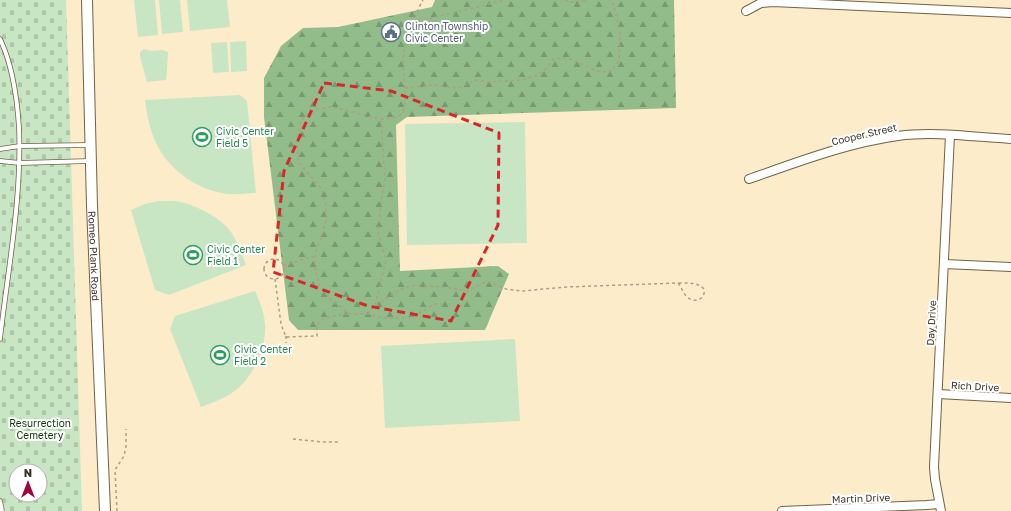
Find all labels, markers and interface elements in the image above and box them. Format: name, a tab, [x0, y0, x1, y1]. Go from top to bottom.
place label: Clinton Township Civic Center	[405, 20, 488, 44]
public building icon: Clinton Township Civic Center	[380, 21, 402, 43]
street label: Cooper Street	[830, 121, 898, 147]
place label: Civic Center Field 5	[216, 125, 274, 149]
sports icon: Civic Center Field 5	[191, 126, 213, 148]
street label: Romeo Plank Road	[86, 211, 102, 301]
place label: Civic Center Field 1	[207, 243, 265, 267]
sports icon: Civic Center Field 1	[182, 244, 204, 266]
street label: Day Drive	[924, 300, 938, 346]
place label: Civic Center Field 2	[234, 343, 292, 367]
sports icon: Civic Center Field 2	[209, 344, 231, 366]
street label: Rich Drive	[951, 379, 1000, 393]
park label: Resurrection Cemetery	[9, 417, 71, 441]
north arrow	[8, 463, 48, 503]
text: N	[24, 466, 32, 479]
street label: Martin Drive	[832, 491, 891, 505]

